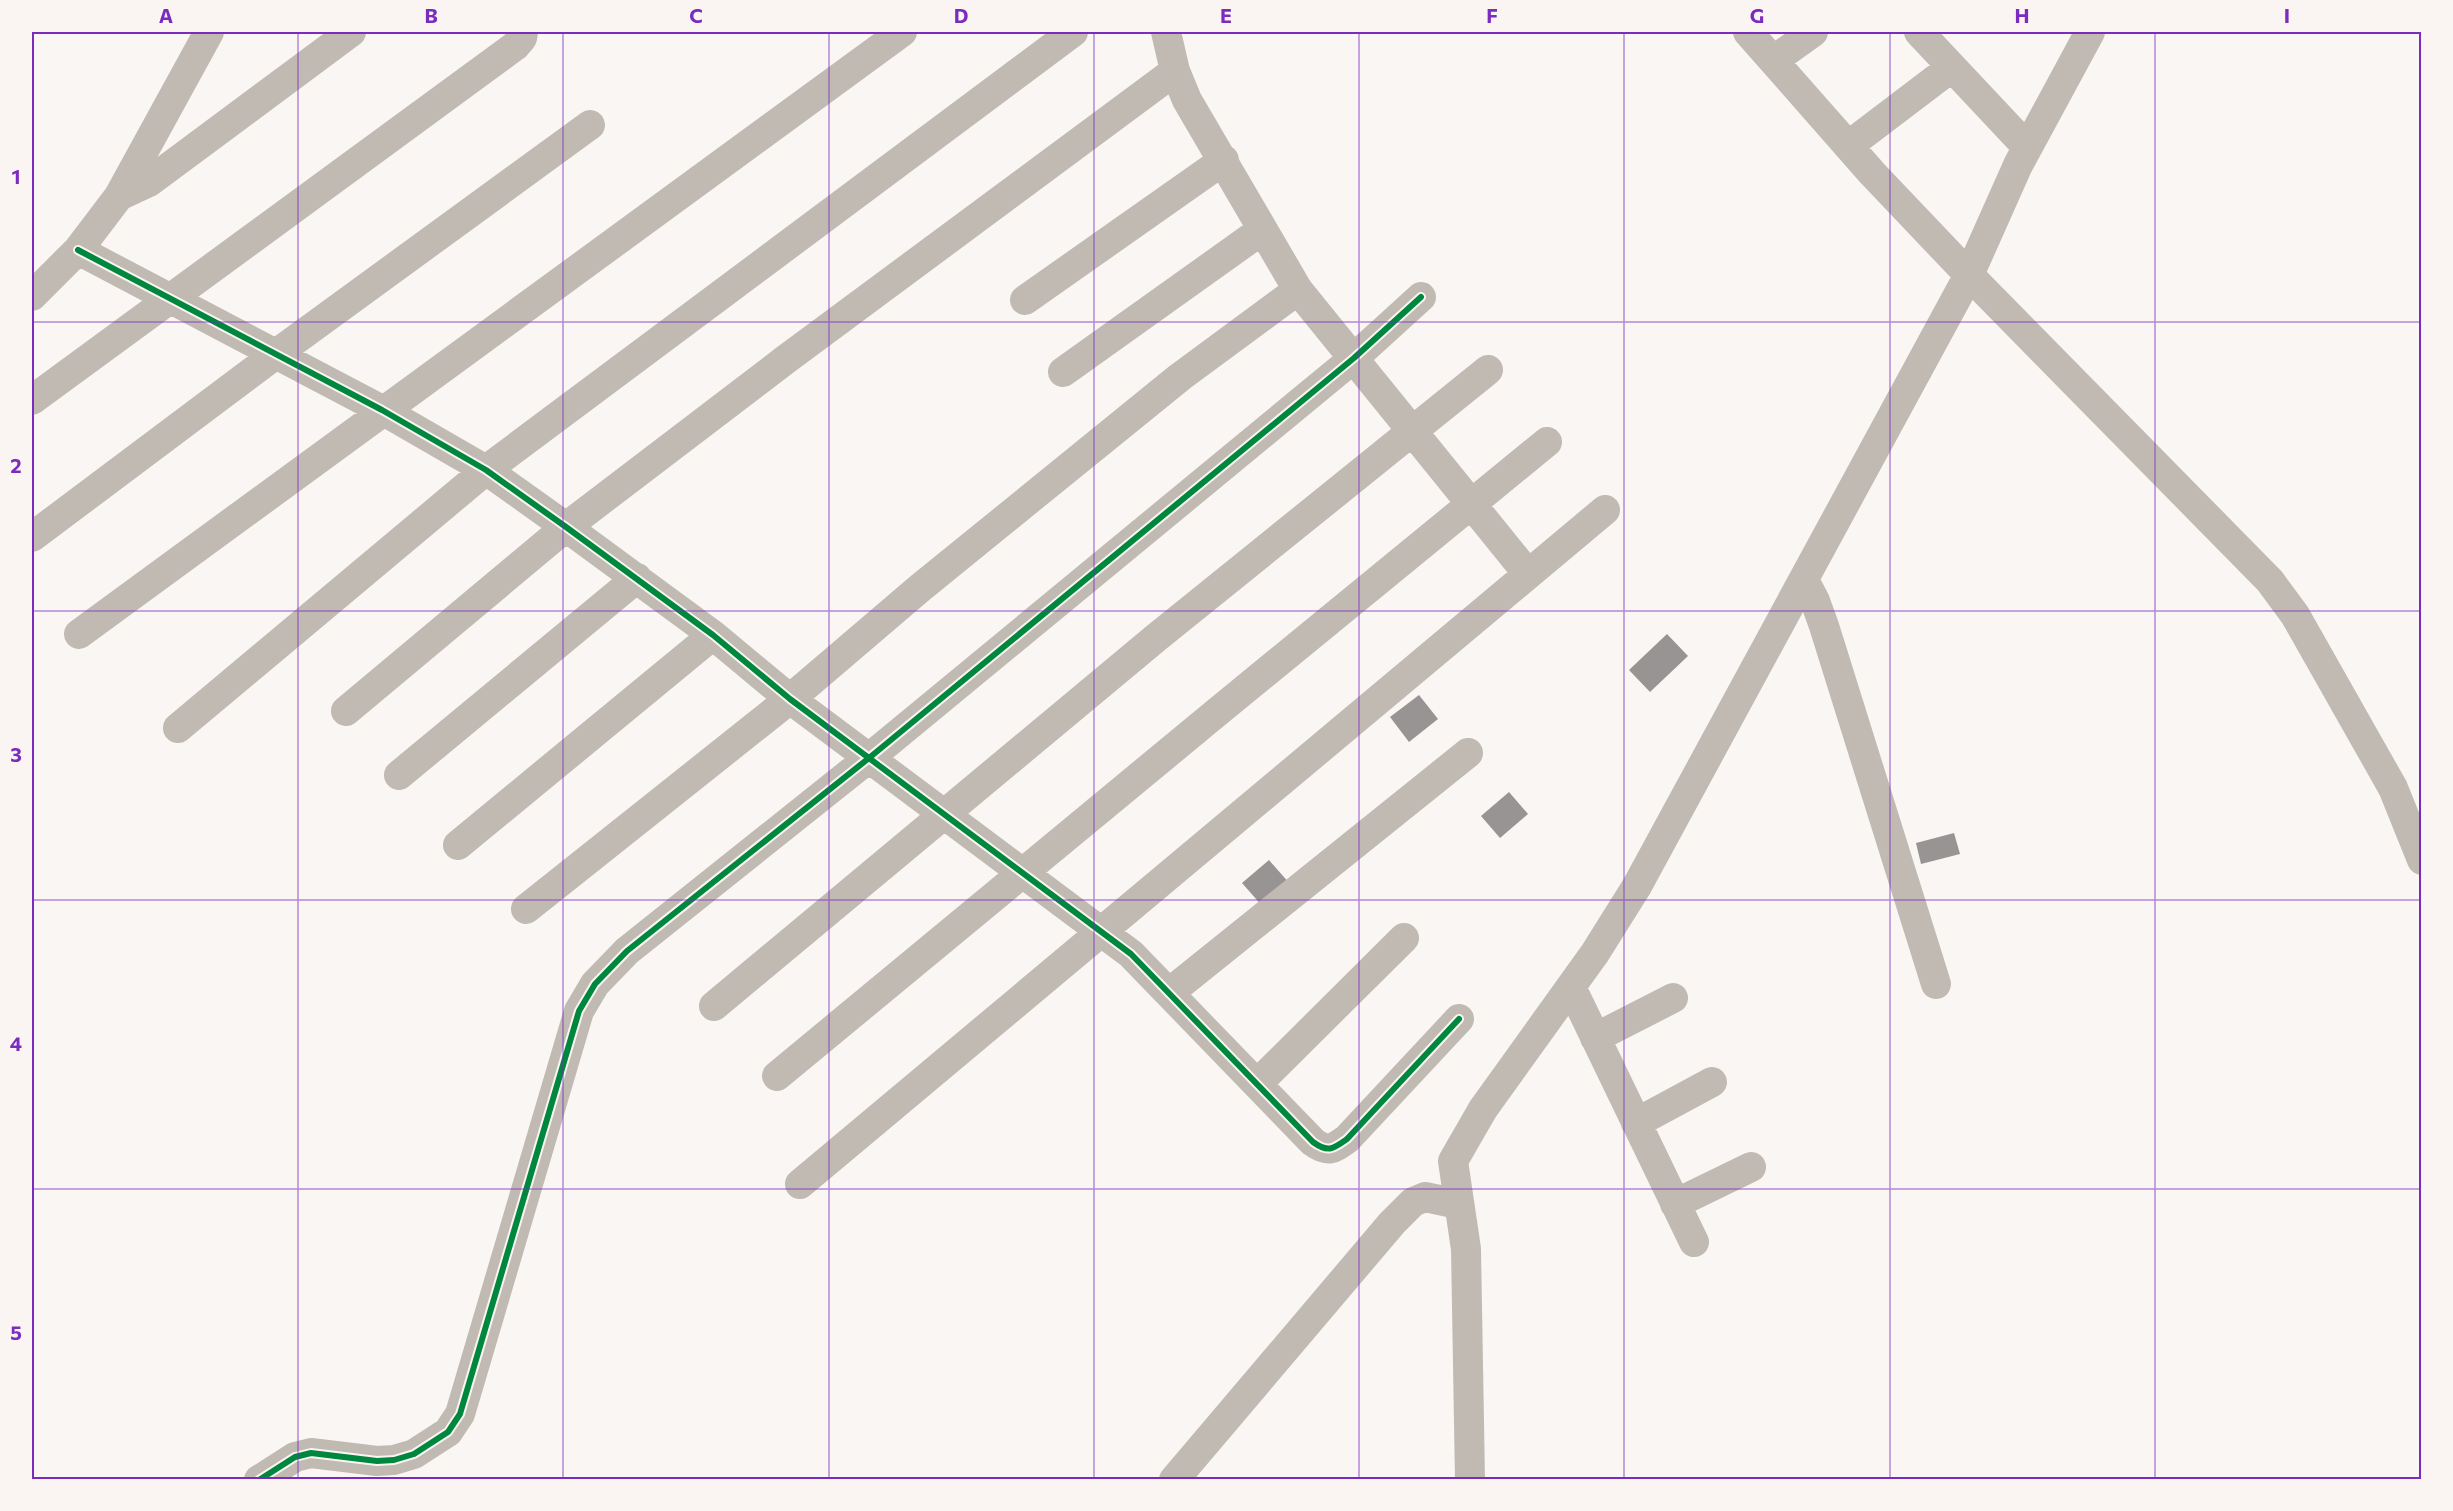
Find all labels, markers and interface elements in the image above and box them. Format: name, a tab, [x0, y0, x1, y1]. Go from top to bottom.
text: A	[159, 3, 173, 27]
text: B	[424, 3, 438, 27]
text: C	[689, 3, 703, 27]
text: D	[954, 3, 968, 27]
text: E	[1220, 3, 1232, 27]
text: F	[1486, 3, 1498, 27]
text: G	[1750, 3, 1764, 27]
text: H	[2015, 3, 2030, 27]
text: I	[2284, 3, 2290, 27]
text: 1	[11, 164, 21, 188]
text: 2	[10, 453, 22, 477]
text: 3	[10, 742, 22, 766]
text: 4	[10, 1031, 22, 1055]
text: 5	[10, 1320, 22, 1344]

